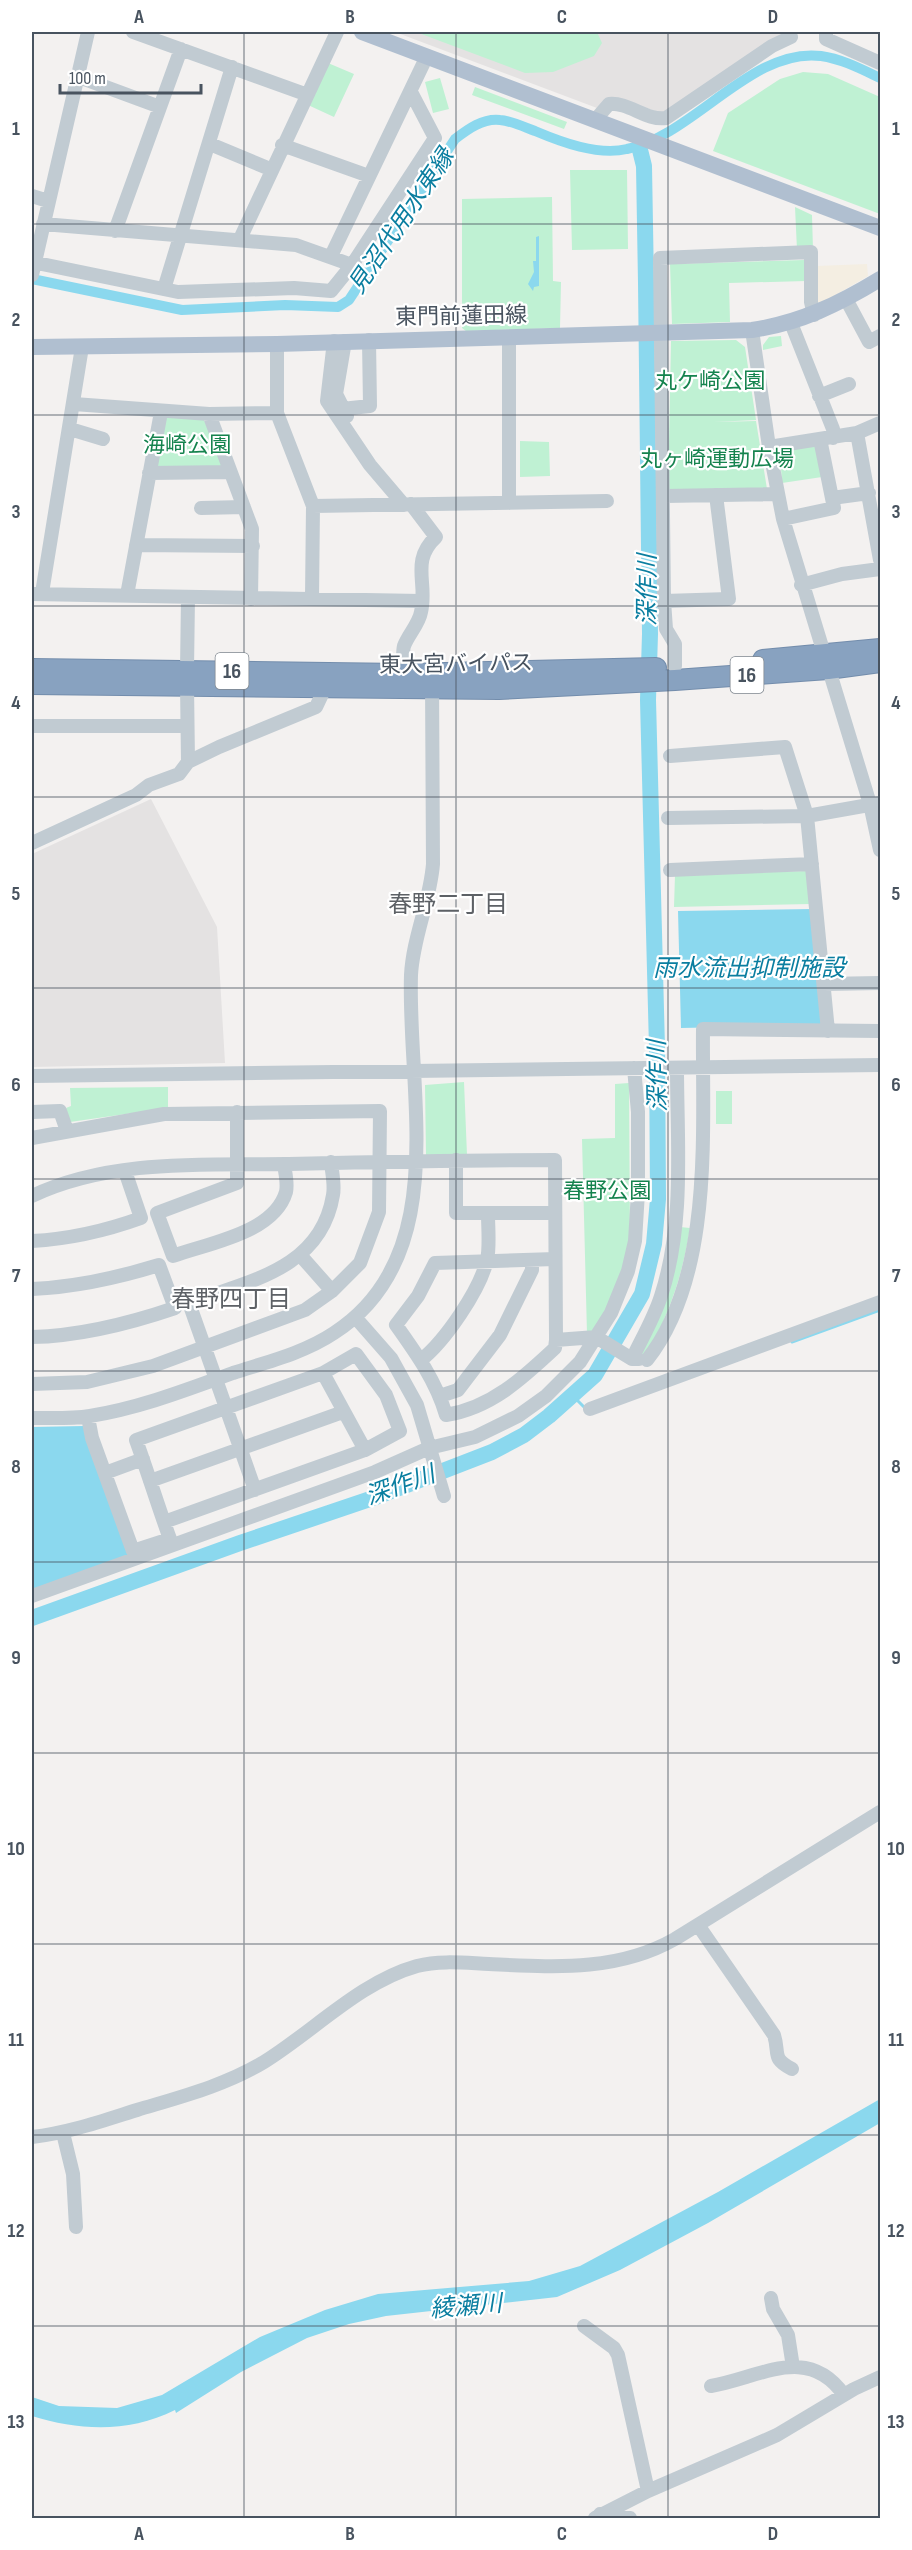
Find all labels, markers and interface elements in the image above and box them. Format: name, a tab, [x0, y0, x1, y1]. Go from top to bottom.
text: A	[133, 5, 144, 29]
text: B	[345, 5, 355, 29]
text: C	[557, 5, 567, 29]
text: D	[768, 5, 778, 29]
scale bar	[60, 57, 201, 95]
text: 100 m	[69, 68, 106, 89]
text: 1	[12, 117, 20, 141]
text: 1	[892, 117, 900, 141]
water label: 見沼代用水東縁	[342, 141, 462, 299]
street label: 東門前蓮田線	[395, 302, 527, 331]
text: 2	[12, 308, 20, 332]
text: 2	[892, 308, 900, 332]
park label: 丸ケ崎公園	[655, 368, 765, 395]
park label: 海崎公園	[143, 432, 231, 459]
park label: 丸ヶ崎運動広場	[640, 446, 794, 473]
text: 3	[12, 500, 21, 524]
text: 3	[892, 500, 901, 524]
water label: 深作川	[633, 551, 662, 626]
street label: 東大宮バイパス	[379, 650, 533, 679]
road number: 16	[216, 653, 248, 689]
road number: 16	[730, 657, 764, 693]
text: 4	[11, 691, 21, 715]
text: 4	[891, 691, 901, 715]
text: 5	[12, 882, 21, 906]
text: 5	[892, 882, 901, 906]
district label: 春野二丁目	[388, 890, 508, 919]
water label: 雨水流出抑制施設	[653, 954, 848, 983]
water label: 深作川	[642, 1037, 673, 1112]
text: 6	[11, 1073, 21, 1097]
text: 6	[891, 1073, 901, 1097]
park label: 春野公園	[563, 1178, 651, 1205]
text: 7	[12, 1264, 21, 1288]
text: 7	[892, 1264, 901, 1288]
district label: 春野四丁目	[171, 1285, 291, 1314]
text: 8	[11, 1455, 21, 1479]
text: 8	[891, 1455, 901, 1479]
water label: 深作川	[361, 1459, 442, 1511]
text: 9	[11, 1646, 21, 1670]
text: 9	[891, 1646, 901, 1670]
text: 10	[7, 1837, 25, 1861]
text: 10	[887, 1837, 905, 1861]
text: 11	[8, 2028, 24, 2052]
text: 11	[888, 2028, 904, 2052]
text: 12	[8, 2219, 24, 2243]
text: 12	[888, 2219, 904, 2243]
water label: 綾瀬川	[429, 2289, 506, 2324]
text: 13	[8, 2410, 24, 2434]
text: 13	[888, 2410, 904, 2434]
text: A	[133, 2522, 144, 2546]
text: B	[345, 2522, 355, 2546]
text: C	[557, 2522, 567, 2546]
text: D	[768, 2522, 778, 2546]

